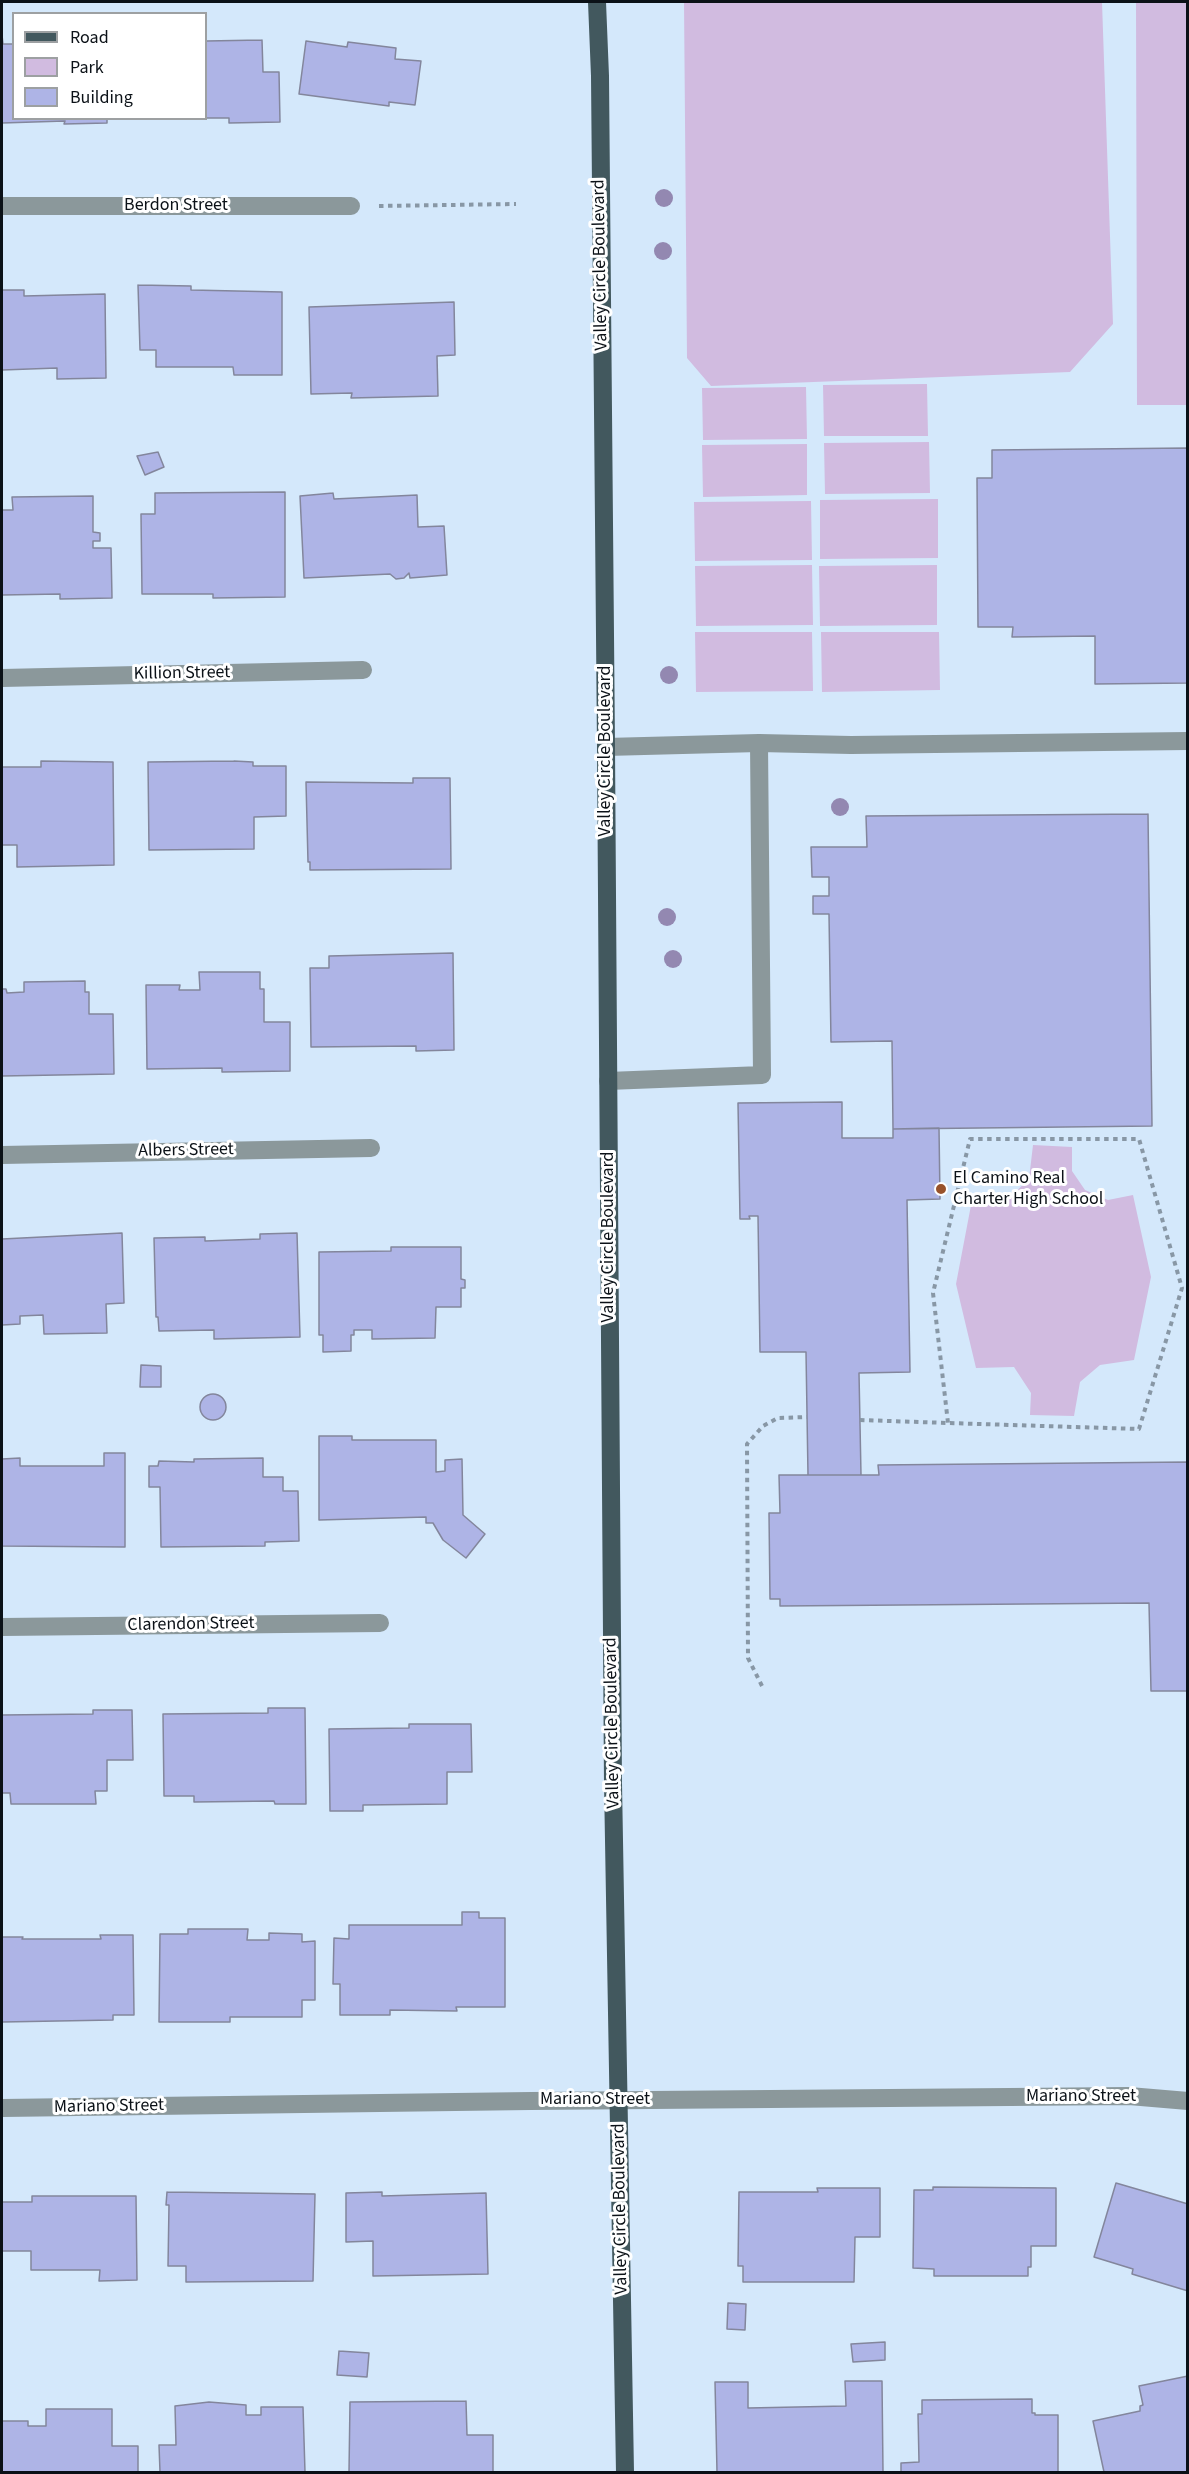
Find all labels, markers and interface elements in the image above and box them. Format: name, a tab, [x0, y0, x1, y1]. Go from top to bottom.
legend	[12, 12, 207, 120]
text: Road	[70, 25, 109, 50]
text: Park	[70, 55, 104, 80]
text: Building	[70, 85, 133, 110]
street label: Valley Circle Boulevard	[589, 179, 613, 351]
street label: Berdon Street	[124, 195, 228, 217]
street label: Killion Street	[133, 662, 231, 686]
street label: Valley Circle Boulevard	[595, 665, 617, 837]
street label: Albers Street	[138, 1139, 234, 1163]
street label: Valley Circle Boulevard	[598, 1151, 620, 1323]
place label: El Camino Real Charter High School	[953, 1168, 1103, 1210]
marker: El Camino Real Charter High School	[934, 1182, 948, 1196]
street label: Clarendon Street	[127, 1613, 255, 1637]
street label: Valley Circle Boulevard	[601, 1637, 625, 1809]
street label: Mariano Street	[1026, 2086, 1136, 2108]
street label: Mariano Street	[540, 2089, 650, 2111]
street label: Mariano Street	[54, 2095, 164, 2119]
street label: Valley Circle Boulevard	[609, 2123, 633, 2295]

